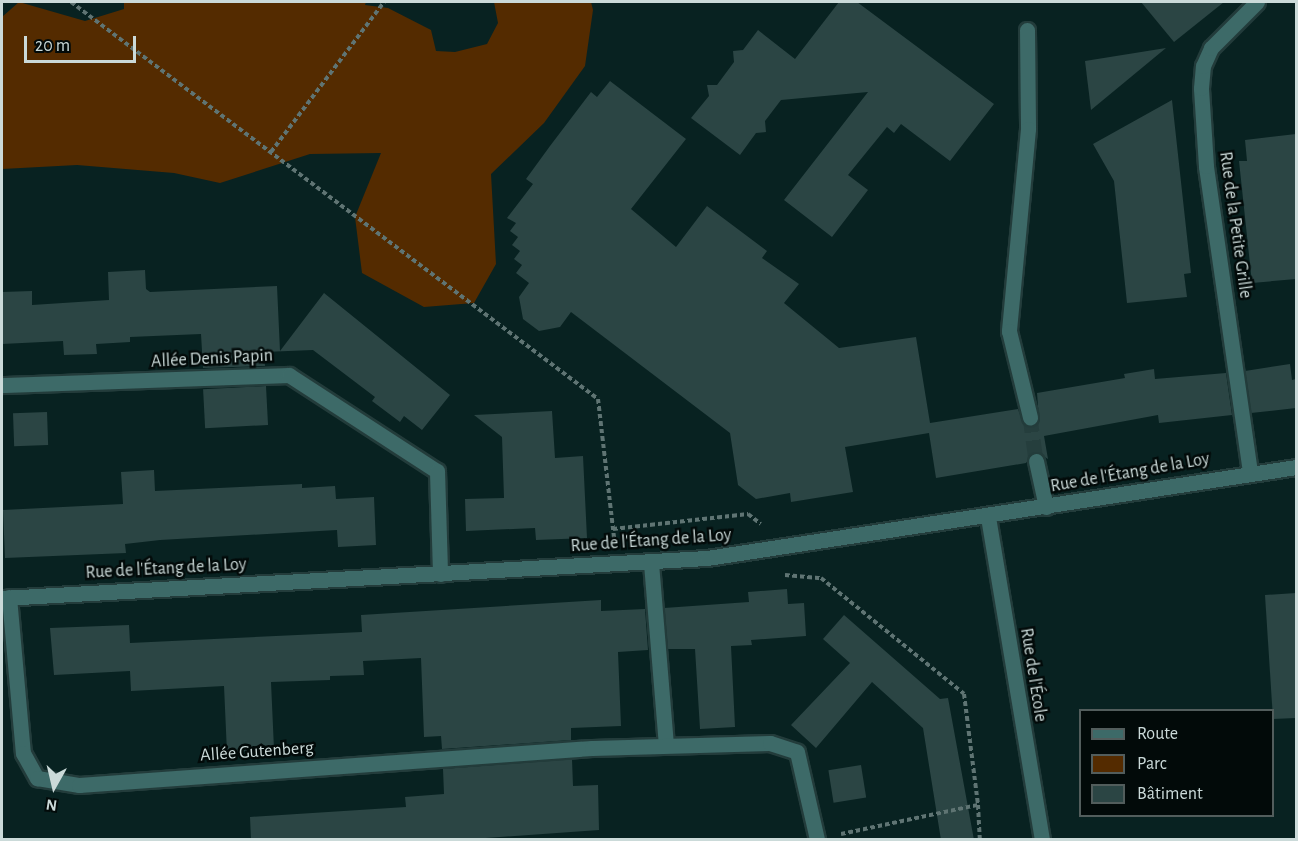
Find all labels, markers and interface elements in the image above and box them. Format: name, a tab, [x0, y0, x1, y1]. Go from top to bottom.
scale bar	[27, 24, 140, 62]
text: 20 m	[35, 37, 70, 55]
street label: Rue de la Petite Grille	[1214, 150, 1256, 300]
street label: Allée Denis Papin	[150, 345, 274, 373]
street label: Rue de l'Étang de la Loy	[1049, 448, 1211, 498]
street label: Rue de l'Étang de la Loy	[570, 525, 732, 557]
street label: Rue de l'Étang de la Loy	[85, 554, 247, 584]
street label: Rue de l'École	[1015, 626, 1051, 724]
legend	[1079, 709, 1274, 817]
text: Route	[1137, 725, 1178, 743]
street label: Allée Gutenberg	[200, 737, 314, 767]
text: Parc	[1137, 755, 1167, 773]
north arrow	[24, 757, 84, 817]
text: Bâtiment	[1137, 785, 1203, 803]
text: N	[45, 796, 58, 814]

